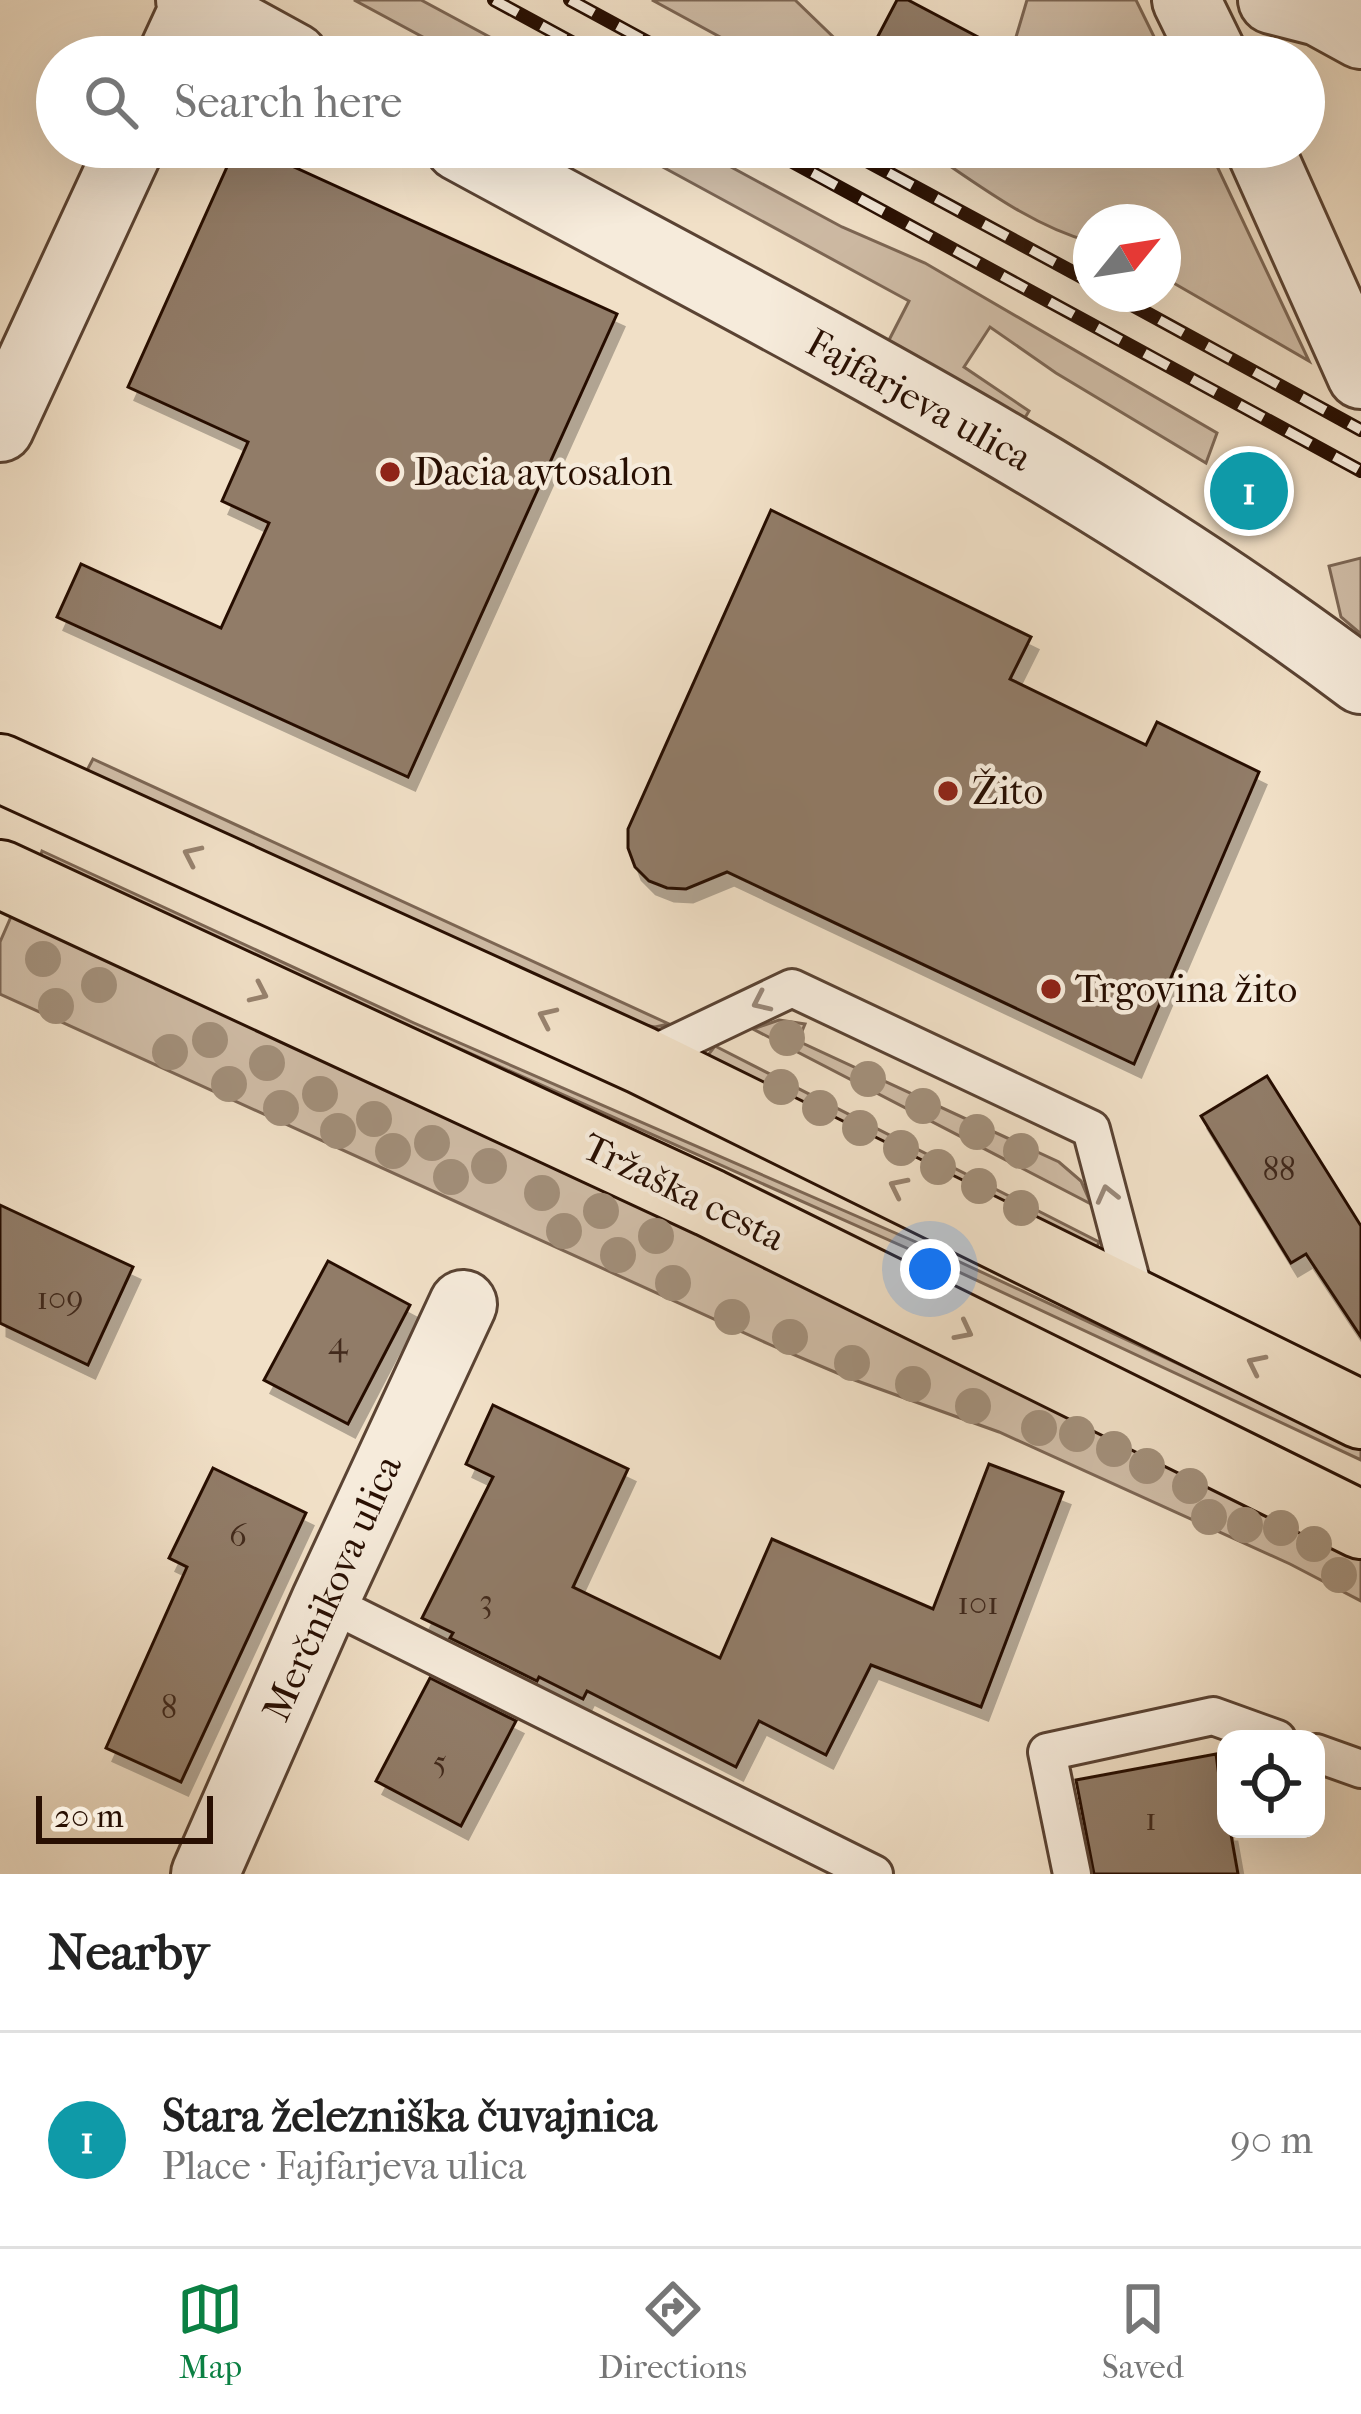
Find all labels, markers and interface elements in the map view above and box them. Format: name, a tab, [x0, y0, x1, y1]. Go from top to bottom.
search box	[36, 36, 1325, 168]
icon: search	[78, 69, 144, 135]
text: Search here	[174, 76, 402, 129]
north arrow	[1073, 204, 1181, 312]
street label: Fajfarjeva ulica	[798, 319, 1041, 481]
pin: 1	[1210, 446, 1288, 536]
place label: Dacia avtosalon	[414, 449, 673, 495]
marker: Dacia avtosalon	[377, 459, 403, 485]
place label: Žito	[972, 767, 1043, 814]
marker: Žito	[935, 778, 961, 804]
one-way arrow	[183, 846, 204, 870]
place label: Trgovina žito	[1075, 966, 1297, 1012]
marker: Trgovina žito	[1038, 976, 1064, 1002]
one-way arrow	[247, 979, 268, 1002]
one-way arrow	[752, 988, 773, 1011]
one-way arrow	[538, 1008, 559, 1032]
street label: Tržaška cesta	[575, 1123, 793, 1261]
house number: 88	[1262, 1150, 1296, 1189]
one-way arrow	[889, 1178, 910, 1202]
one-way arrow	[1096, 1185, 1121, 1205]
your location	[900, 1239, 960, 1299]
house number: 109	[36, 1279, 84, 1318]
one-way arrow	[952, 1316, 974, 1339]
house number: 4	[328, 1324, 349, 1363]
one-way arrow	[1247, 1355, 1268, 1379]
street label: Merčnikova ulica	[253, 1447, 412, 1728]
house number: 6	[229, 1516, 247, 1555]
house number: 3	[479, 1582, 493, 1621]
house number: 101	[957, 1584, 999, 1623]
house number: 8	[161, 1688, 177, 1727]
map controls	[1217, 1730, 1325, 1838]
button: locate	[1217, 1730, 1325, 1838]
house number: 5	[433, 1743, 447, 1782]
scale bar	[36, 1790, 213, 1843]
text: 20 m	[54, 1797, 124, 1836]
house number: 1	[1145, 1800, 1157, 1839]
text: Nearby	[48, 1922, 209, 1982]
text: Stara železniška čuvajnica	[162, 2090, 657, 2143]
text: 1	[80, 2117, 94, 2163]
text: 90 m	[1230, 2117, 1313, 2163]
text: Place · Fajfarjeva ulica	[162, 2143, 526, 2189]
tab: Map	[177, 2276, 243, 2387]
tab: Directions	[598, 2276, 747, 2387]
tab: Saved	[1102, 2276, 1184, 2387]

